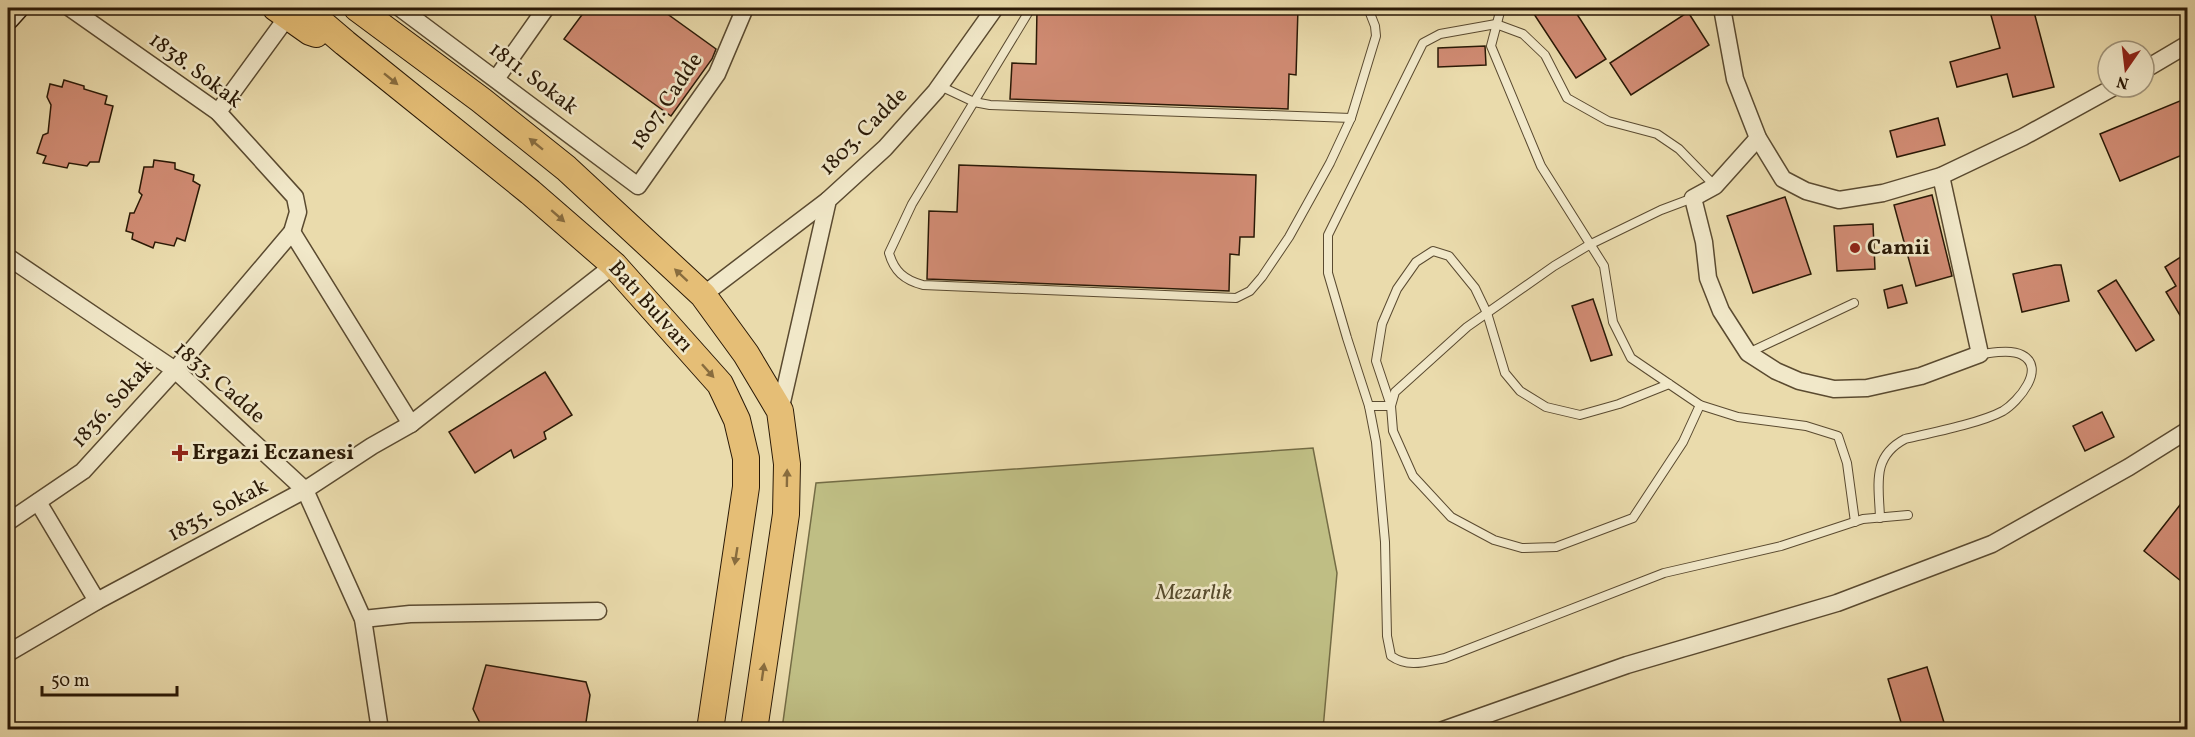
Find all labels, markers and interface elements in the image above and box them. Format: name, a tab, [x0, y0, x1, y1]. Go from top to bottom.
street label: 1838. Sokak	[142, 25, 248, 117]
street label: 1811. Sokak	[482, 35, 584, 123]
north arrow	[2096, 39, 2156, 99]
street label: 1807. Cadde	[623, 47, 711, 157]
text: N	[2114, 69, 2131, 94]
one-way arrow	[383, 73, 398, 85]
street label: 1803. Cadde	[813, 81, 915, 183]
one-way arrow	[528, 138, 544, 151]
one-way arrow	[550, 209, 565, 222]
place label: Camii	[1867, 233, 1930, 264]
marker: Camii	[1848, 241, 1862, 255]
street label: Batı Bulvarı	[600, 254, 700, 360]
one-way arrow	[673, 268, 688, 282]
street label: 1833. Cadde	[166, 334, 272, 432]
street label: 1836. Sokak	[65, 353, 161, 455]
one-way arrow	[701, 363, 714, 378]
place label: Ergazi Eczanesi	[192, 438, 354, 469]
marker: Ergazi Eczanesi	[173, 446, 187, 460]
one-way arrow	[782, 469, 792, 488]
street label: 1835. Sokak	[162, 472, 274, 550]
one-way arrow	[732, 546, 741, 565]
park label: Mezarlık	[1155, 578, 1232, 609]
scale bar	[42, 659, 177, 697]
one-way arrow	[758, 662, 767, 681]
text: 50 m	[51, 669, 90, 694]

